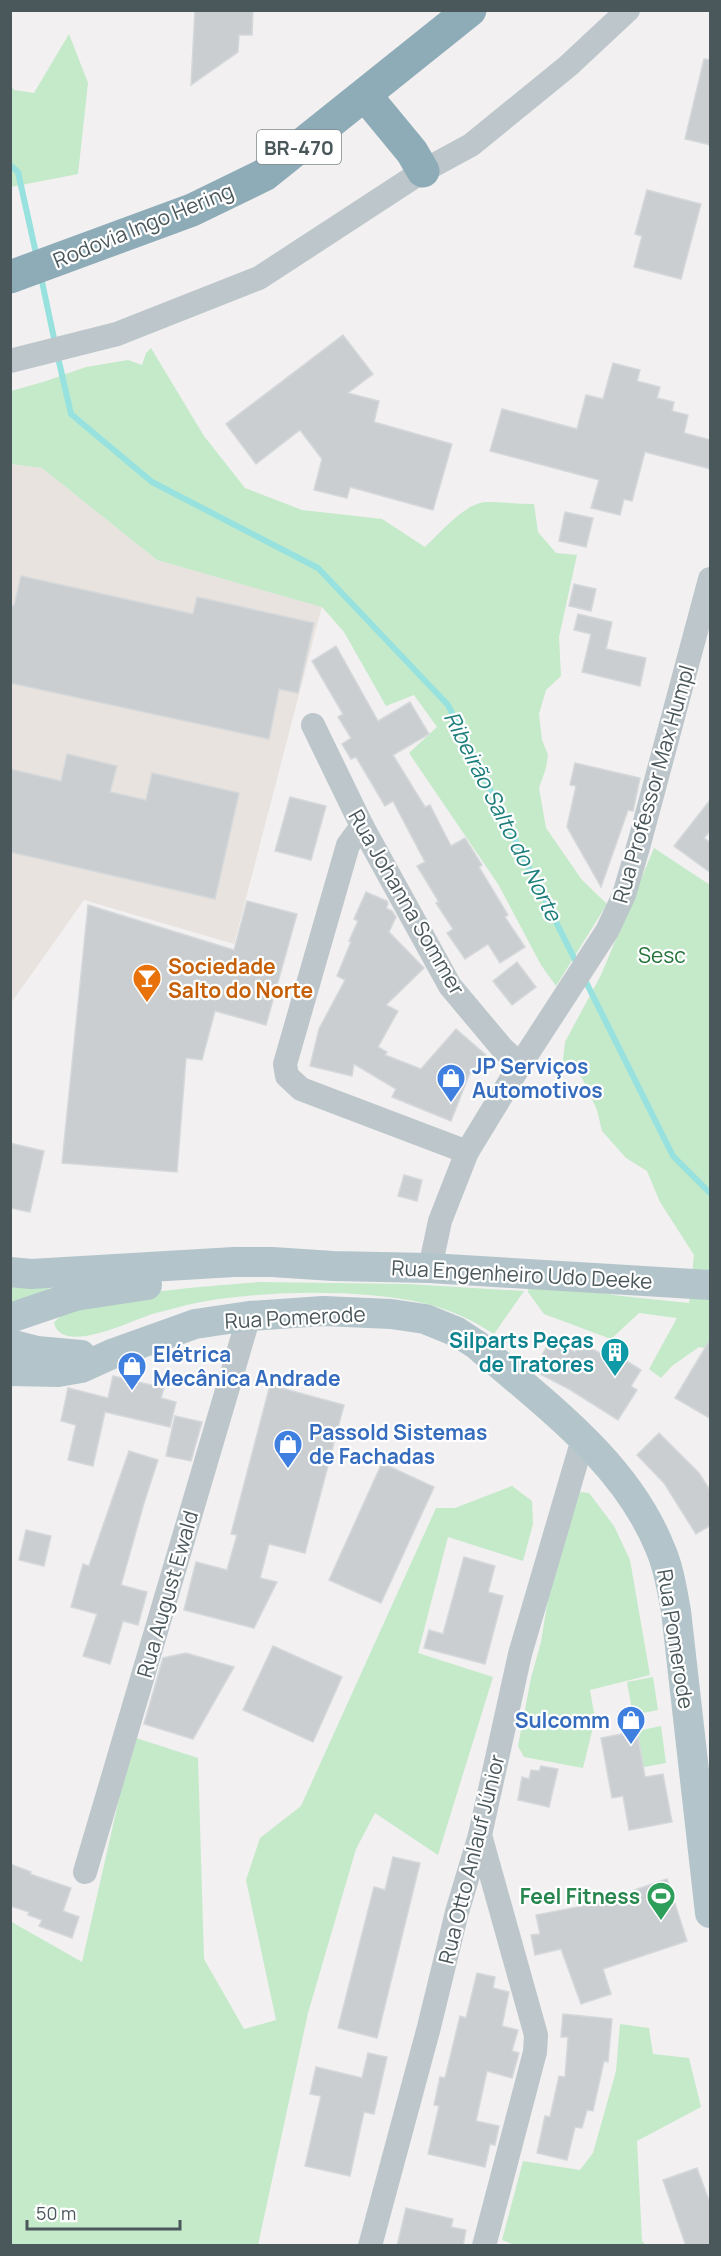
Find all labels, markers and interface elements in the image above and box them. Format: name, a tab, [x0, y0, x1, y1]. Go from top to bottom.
road number: BR-470	[257, 130, 341, 164]
street label: Rodovia Ingo Hering	[49, 176, 237, 274]
street label: Rua Professor Max Humpl	[606, 662, 700, 906]
water label: Ribeirão Salto do Norte	[437, 706, 569, 927]
street label: Rua Johanna Sommer	[343, 804, 472, 1000]
park label: Sesc	[638, 941, 686, 969]
place label: Sociedade Salto do Norte	[168, 952, 313, 1004]
bar icon: Sociedade Salto do Norte	[131, 962, 163, 1004]
place label: JP Serviços Automotivos	[472, 1052, 603, 1104]
shop icon: JP Serviços Automotivos	[435, 1062, 467, 1104]
street label: Rua Engenheiro Udo Deeke	[391, 1253, 653, 1295]
street label: Rua Pomerode	[224, 1299, 366, 1335]
place label: Silparts Peças de Tratores	[449, 1326, 594, 1378]
building icon: Silparts Peças de Tratores	[599, 1336, 631, 1378]
place label: Elétrica Mecânica Andrade	[153, 1340, 341, 1392]
shop icon: Elétrica Mecânica Andrade	[116, 1350, 148, 1392]
place label: Passold Sistemas de Fachadas	[309, 1418, 487, 1470]
shop icon: Passold Sistemas de Fachadas	[272, 1428, 304, 1470]
street label: Rua August Ewald	[130, 1507, 204, 1681]
street label: Rua Pomerode	[651, 1567, 701, 1711]
shop icon: Sulcomm	[615, 1704, 647, 1746]
place label: Sulcomm	[515, 1706, 610, 1734]
street label: Rua Otto Anlauf Júnior	[431, 1751, 511, 1967]
sports icon: Feel Fitness	[645, 1880, 677, 1922]
place label: Feel Fitness	[520, 1882, 640, 1910]
scale bar	[27, 2193, 180, 2231]
text: 50 m	[36, 2201, 76, 2225]

